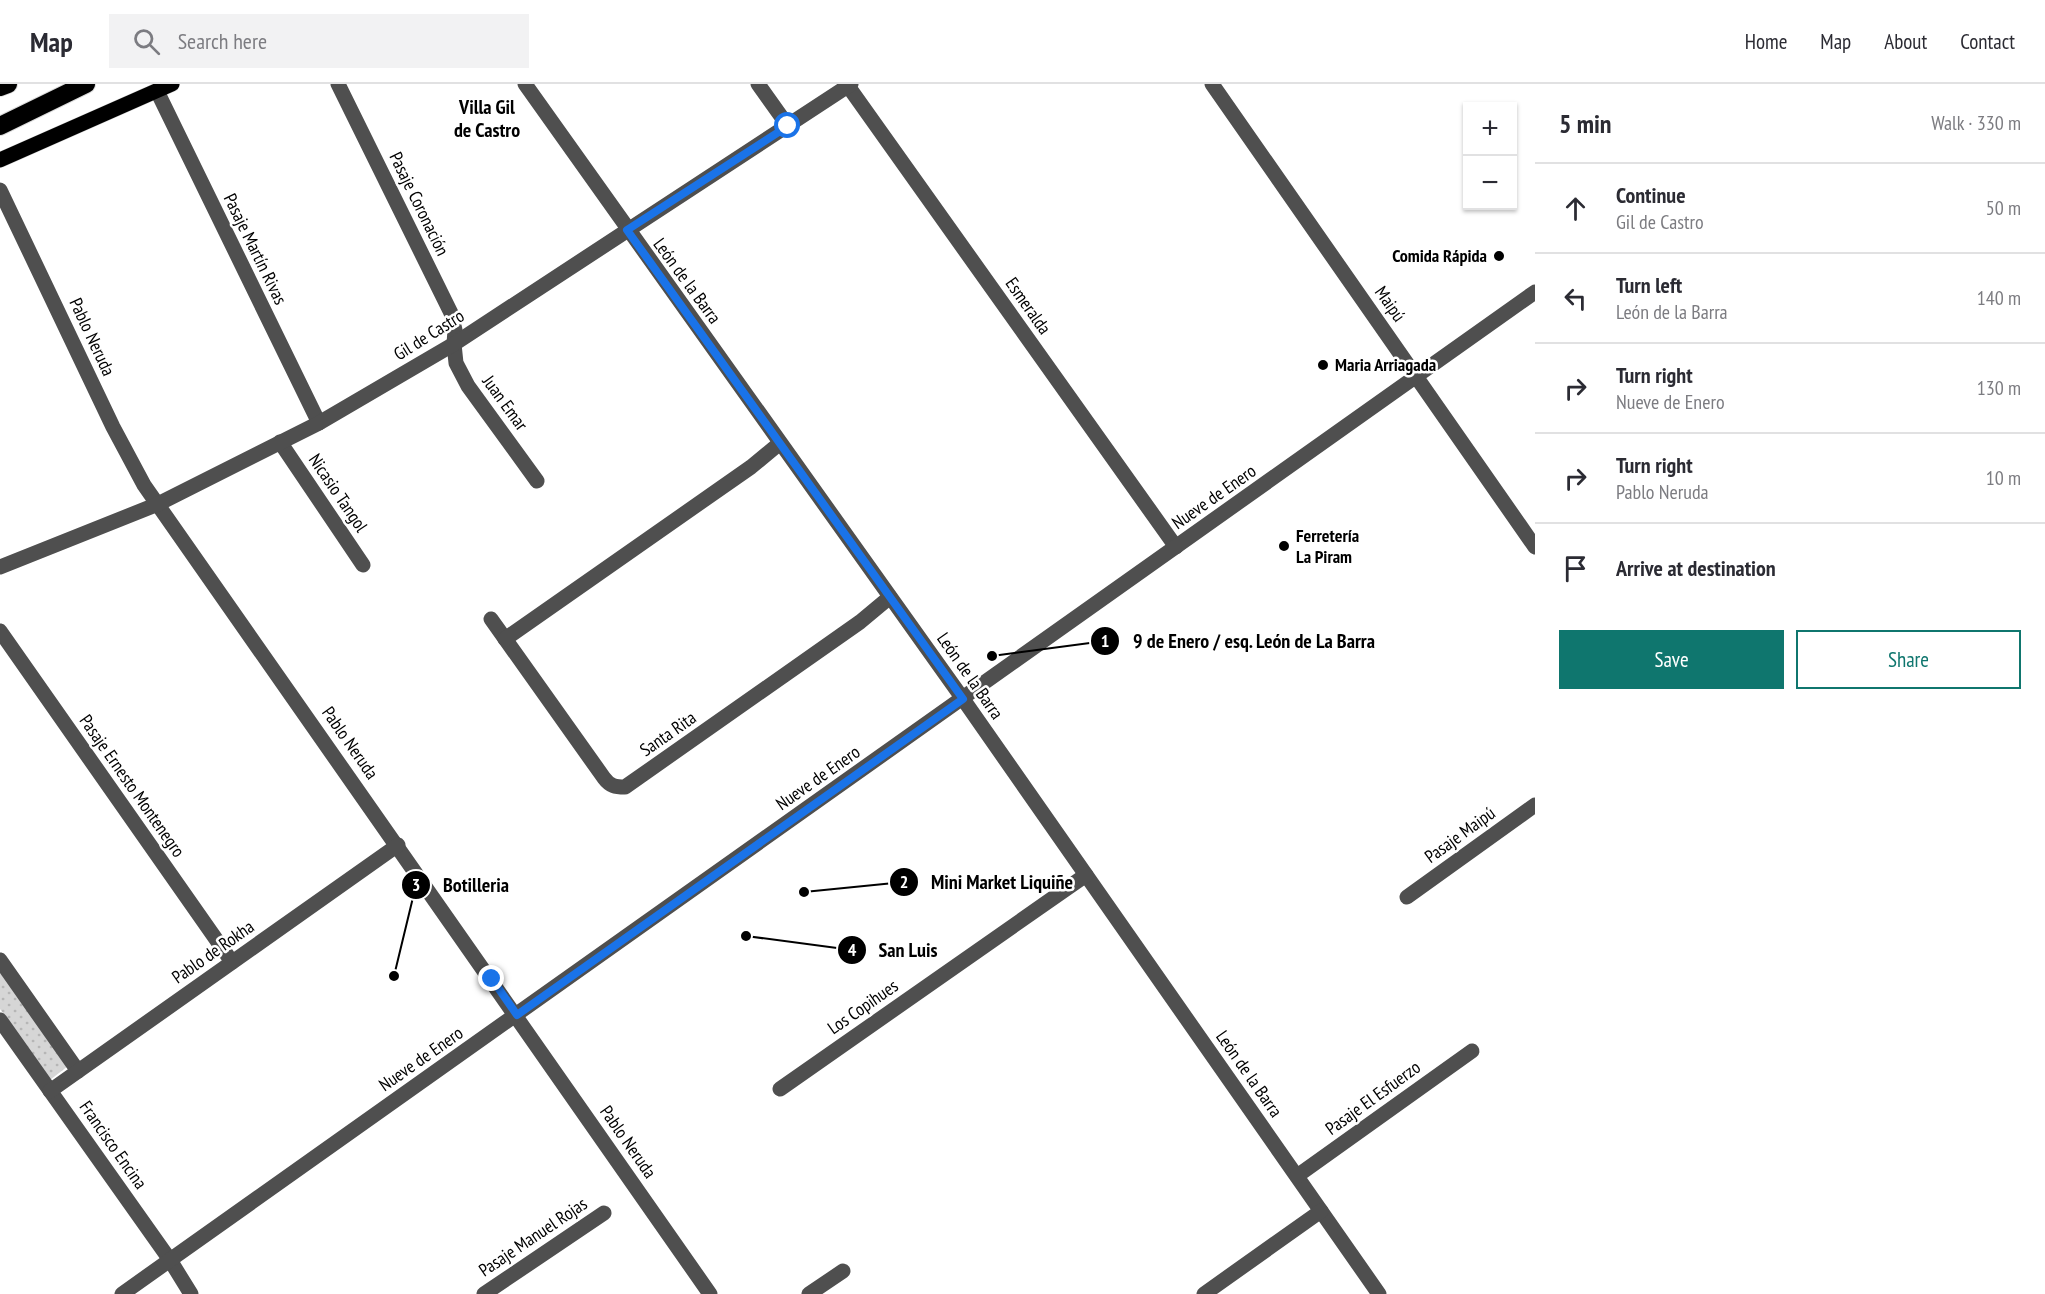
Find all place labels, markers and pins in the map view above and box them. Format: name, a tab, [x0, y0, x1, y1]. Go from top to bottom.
place label: Comida Rápida	[1392, 244, 1487, 267]
marker: Comida Rápida	[1492, 249, 1506, 263]
place label: Maria Arriagada	[1335, 353, 1436, 376]
marker: Maria Arriagada	[1316, 358, 1330, 372]
place label: Ferretería La Piram	[1296, 524, 1359, 568]
marker: Ferretería La Piram	[1277, 539, 1291, 553]
callout: 9 de Enero / esq. León de La Barra	[1090, 622, 1387, 660]
callout: Mini Market Liquiñe	[889, 863, 1085, 901]
callout: Botilleria	[401, 866, 521, 904]
callout: San Luis	[837, 931, 950, 969]

